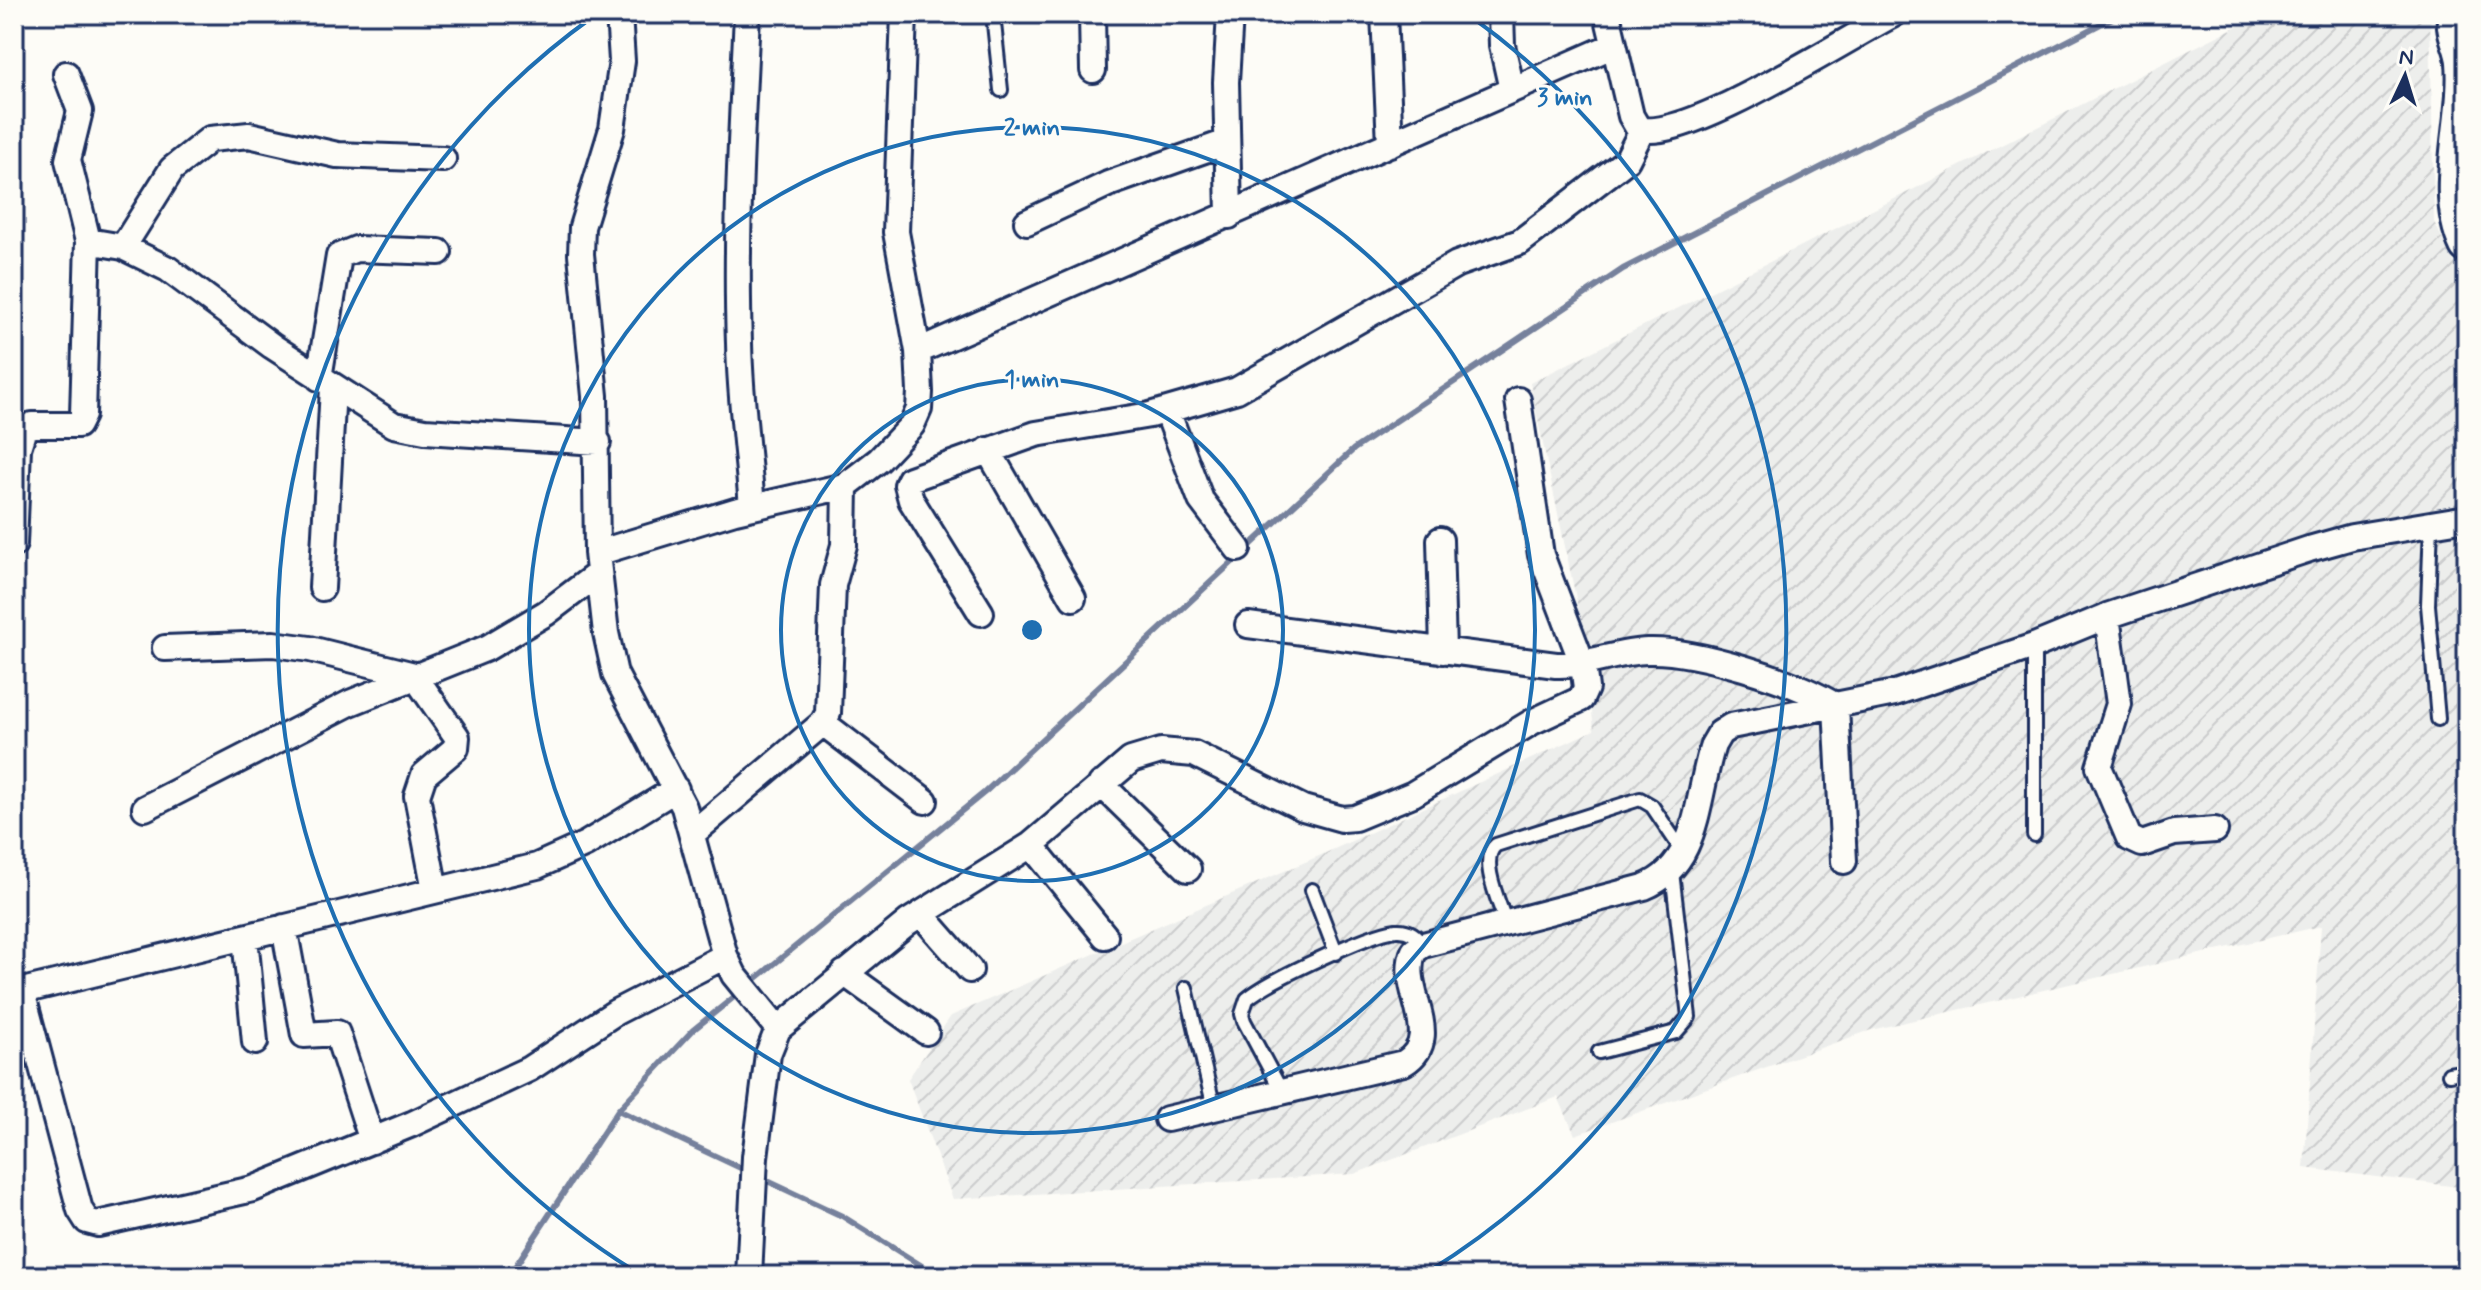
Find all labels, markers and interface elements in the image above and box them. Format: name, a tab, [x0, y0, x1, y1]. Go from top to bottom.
north arrow	[2365, 36, 2445, 116]
text: N	[2398, 44, 2415, 73]
text: 3 min	[1537, 83, 1593, 114]
text: 2 min	[1004, 113, 1060, 144]
text: 1 min	[1004, 365, 1060, 396]
centre of rings	[1018, 616, 1046, 644]

